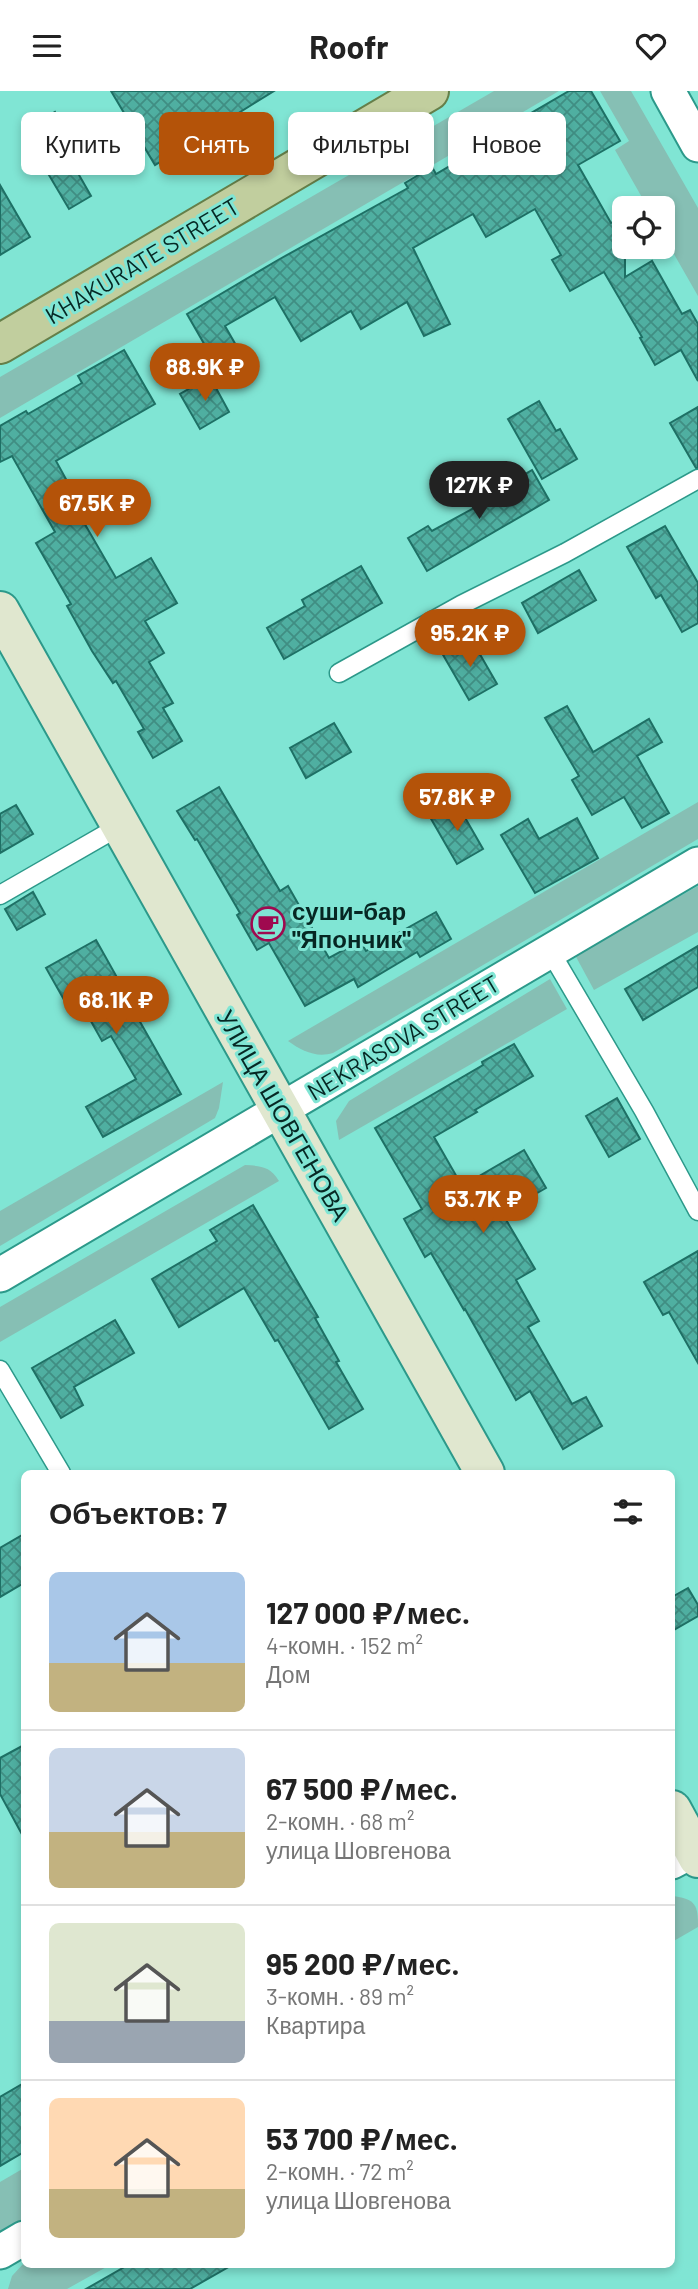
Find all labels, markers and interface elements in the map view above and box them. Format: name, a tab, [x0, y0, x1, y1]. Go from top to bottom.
icon: menu	[28, 27, 66, 65]
text: Roofr	[309, 27, 389, 65]
icon: heart	[632, 27, 670, 65]
chip: Купить	[21, 112, 145, 175]
chip: Снять	[159, 112, 274, 175]
chip: Фильтры	[288, 112, 434, 175]
chip: Новое	[448, 112, 566, 175]
street label: KHAKURATE STREET	[40, 191, 244, 329]
map controls	[612, 196, 675, 259]
button: locate	[612, 196, 675, 259]
pin: 88.9K ₽	[140, 343, 270, 403]
text: 88.9K ₽	[166, 352, 244, 380]
pin: 127K ₽	[422, 461, 536, 521]
text: 127K ₽	[445, 470, 513, 498]
pin: 67.5K ₽	[32, 479, 162, 539]
text: 67.5K ₽	[59, 488, 135, 516]
pin: 95.2K ₽	[405, 609, 535, 669]
text: 95.2K ₽	[431, 618, 509, 646]
pin: 57.8K ₽	[392, 773, 522, 833]
text: 57.8K ₽	[419, 782, 495, 810]
place label: суши-бар "Япончик"	[292, 896, 411, 953]
cafe icon: суши-бар "Япончик"	[249, 905, 287, 943]
street label: NEKRASOVA STREET	[302, 968, 504, 1106]
pin: 68.1K ₽	[51, 977, 181, 1036]
text: 68.1K ₽	[79, 985, 153, 1013]
street label: УЛИЦА ШОВГЕНОВА	[212, 1004, 356, 1226]
pin: 53.7K ₽	[418, 1175, 548, 1235]
text: 53.7K ₽	[444, 1184, 522, 1212]
icon: filters	[609, 1493, 647, 1531]
text: Объектов: 7	[49, 1494, 227, 1530]
text: 127 000 ₽/мес.	[266, 1594, 470, 1630]
icon: home	[105, 1600, 189, 1684]
text: 4-комн. · 152 m²	[266, 1631, 423, 1659]
text: Дом	[266, 1660, 310, 1688]
text: 67 500 ₽/мес.	[266, 1770, 458, 1806]
icon: home	[105, 1776, 189, 1860]
text: 2-комн. · 68 m²	[266, 1807, 414, 1835]
text: улица Шовгенова	[266, 1836, 451, 1864]
text: 95 200 ₽/мес.	[266, 1945, 460, 1981]
icon: home	[105, 1951, 189, 2035]
text: 3-комн. · 89 m²	[266, 1982, 414, 2010]
text: Квартира	[266, 2011, 365, 2039]
text: 53 700 ₽/мес.	[266, 2120, 458, 2156]
icon: home	[105, 2126, 189, 2210]
text: 2-комн. · 72 m²	[266, 2157, 414, 2185]
text: улица Шовгенова	[266, 2186, 451, 2214]

